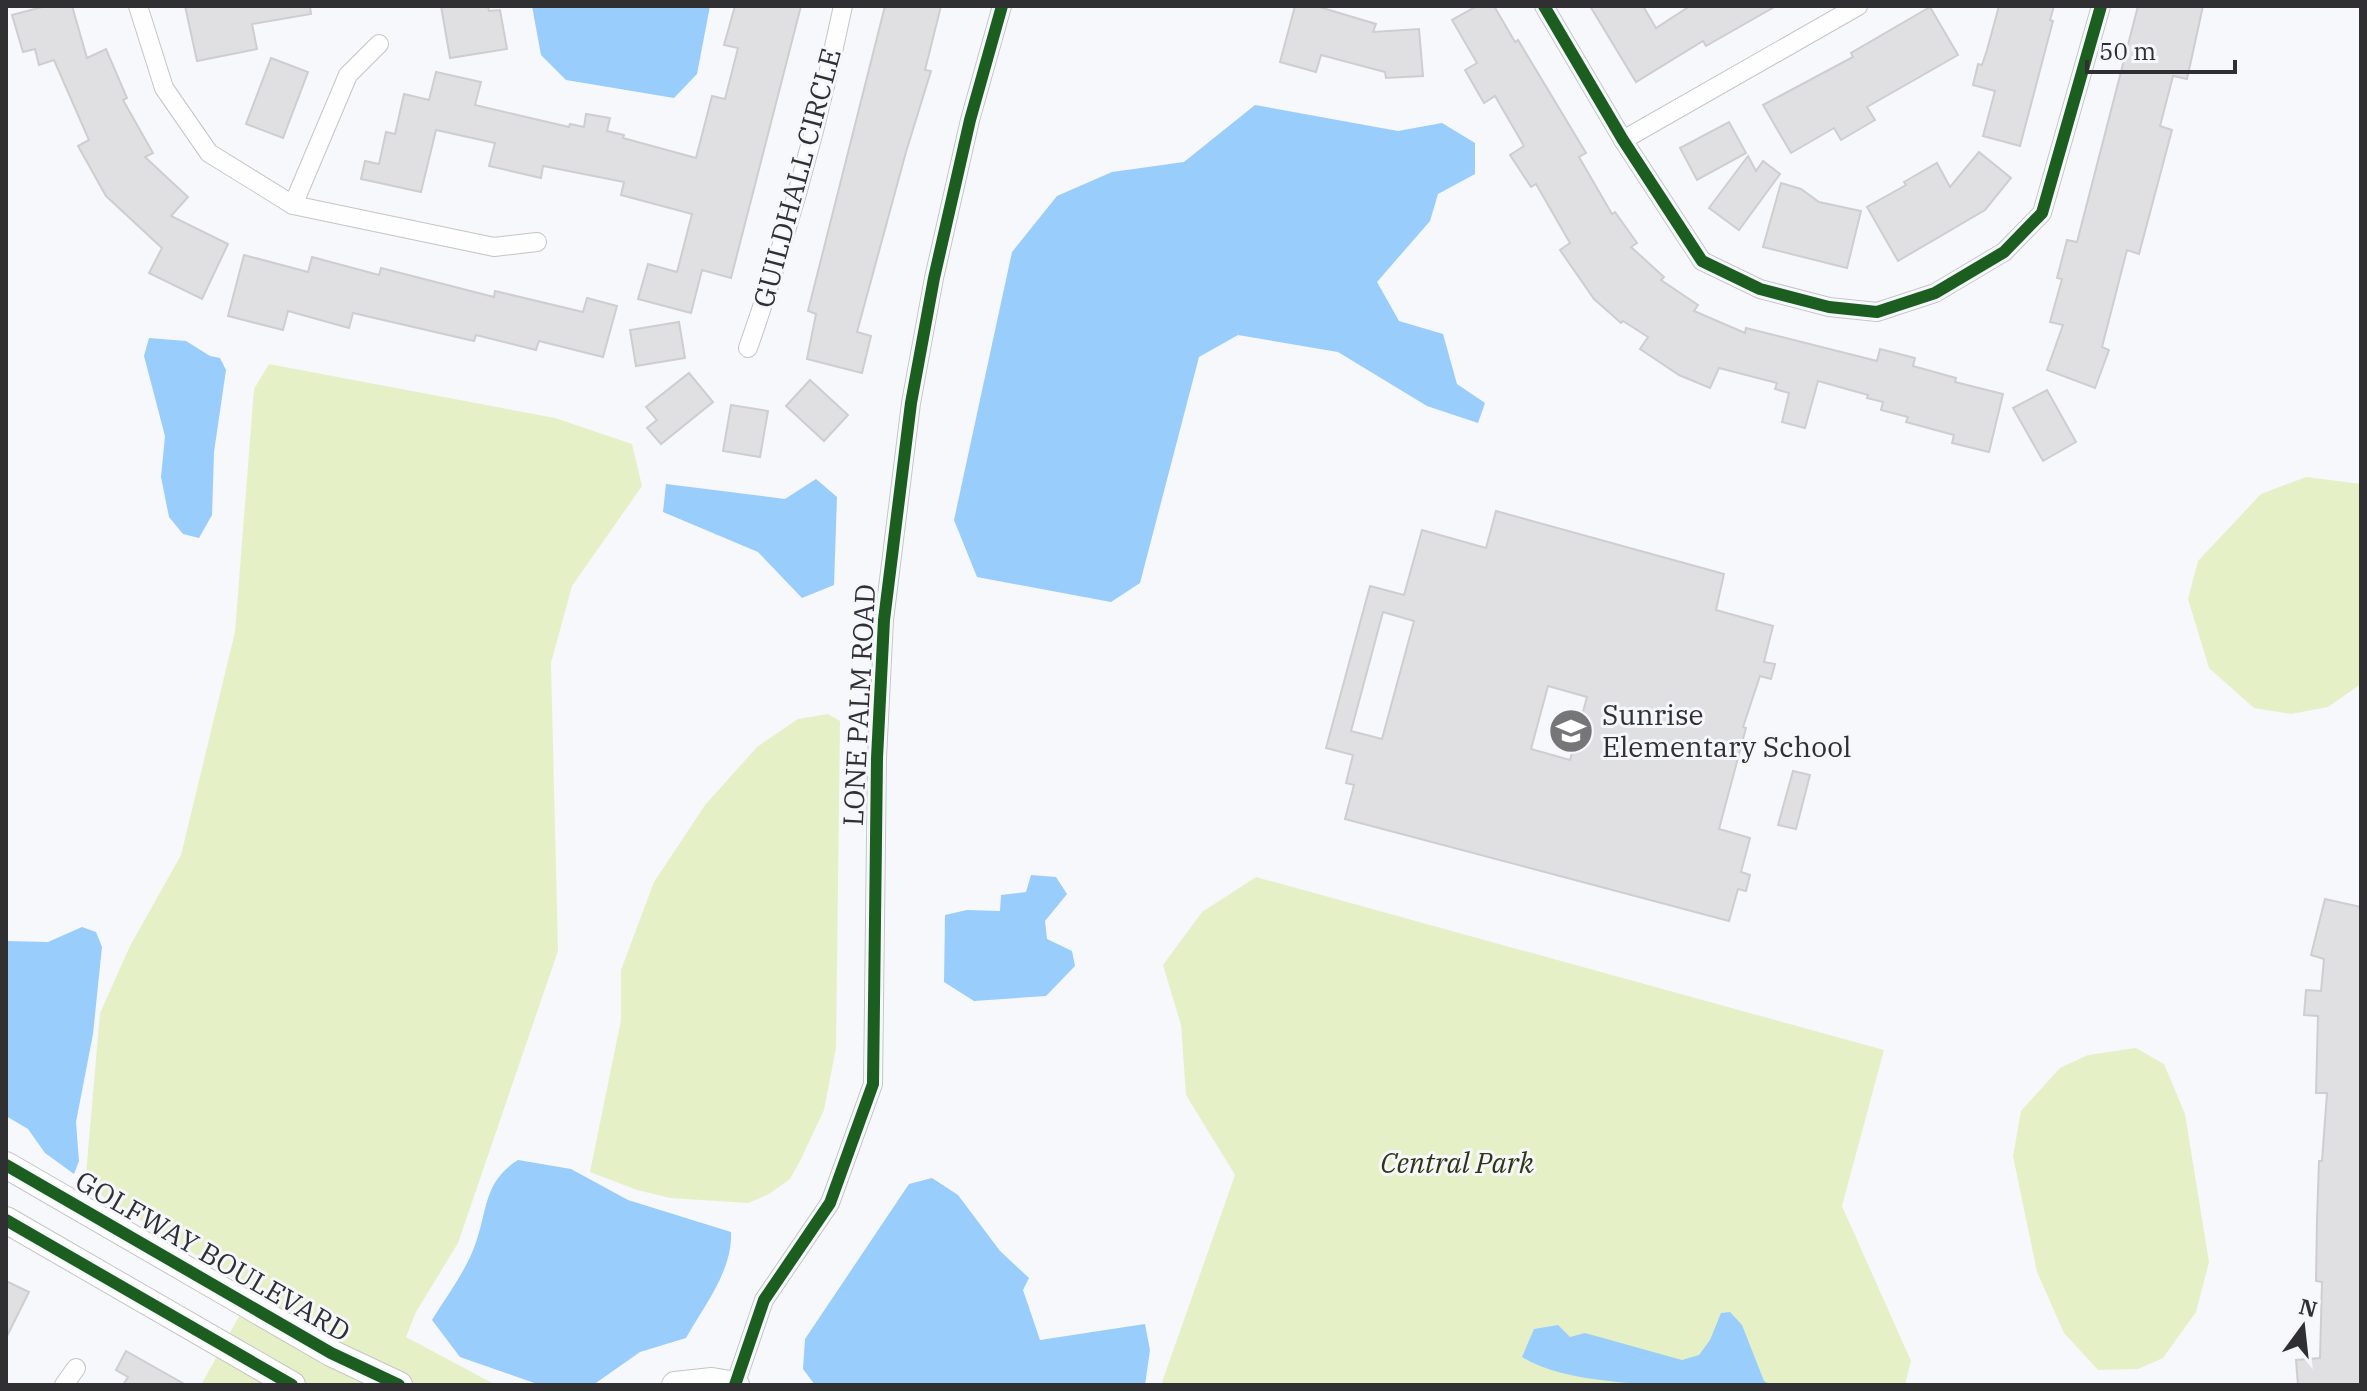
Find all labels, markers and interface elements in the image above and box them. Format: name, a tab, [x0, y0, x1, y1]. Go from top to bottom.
scale bar	[2087, 24, 2235, 74]
text: 50 m	[2099, 35, 2156, 67]
street label: GUILDHALL CIRCLE	[744, 44, 849, 312]
street label: LONE PALM ROAD	[834, 583, 883, 827]
place label: Sunrise Elementary School	[1602, 696, 1851, 765]
school or university icon: Sunrise Elementary School	[1547, 707, 1595, 755]
park label: Central Park	[1380, 1144, 1534, 1181]
street label: GOLFWAY BOULEVARD	[69, 1162, 357, 1350]
north arrow	[2263, 1287, 2343, 1367]
text: N	[2296, 1291, 2320, 1323]

